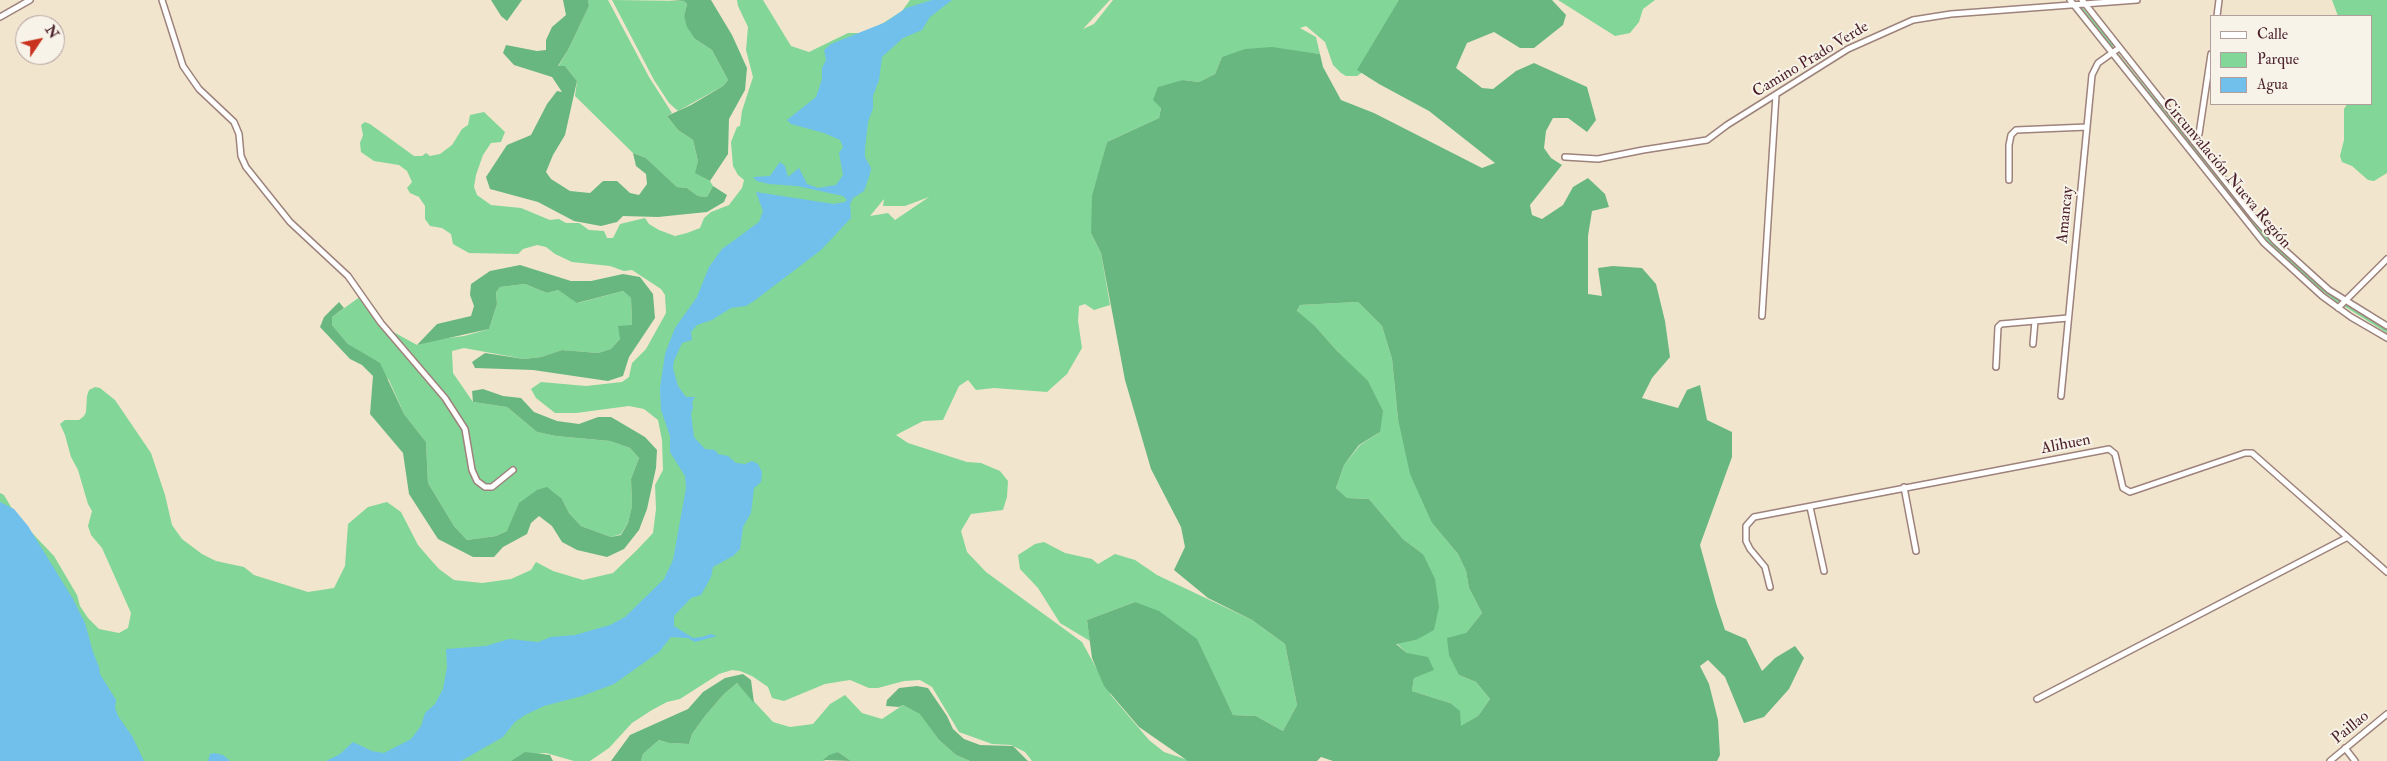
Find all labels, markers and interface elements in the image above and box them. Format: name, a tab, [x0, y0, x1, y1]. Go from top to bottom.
north arrow	[15, 15, 65, 65]
legend	[2210, 15, 2372, 105]
street label: Camino Prado Verde	[1749, 18, 1873, 102]
text: N	[41, 22, 63, 42]
text: Calle	[2257, 25, 2288, 44]
text: Parque	[2257, 50, 2299, 69]
text: Agua	[2257, 75, 2288, 94]
street label: Circunvalación Nueva Región	[2157, 95, 2295, 253]
street label: Amancay	[2053, 186, 2079, 244]
street label: Alihuen	[2040, 431, 2092, 459]
street label: Paillao	[2329, 707, 2373, 749]

